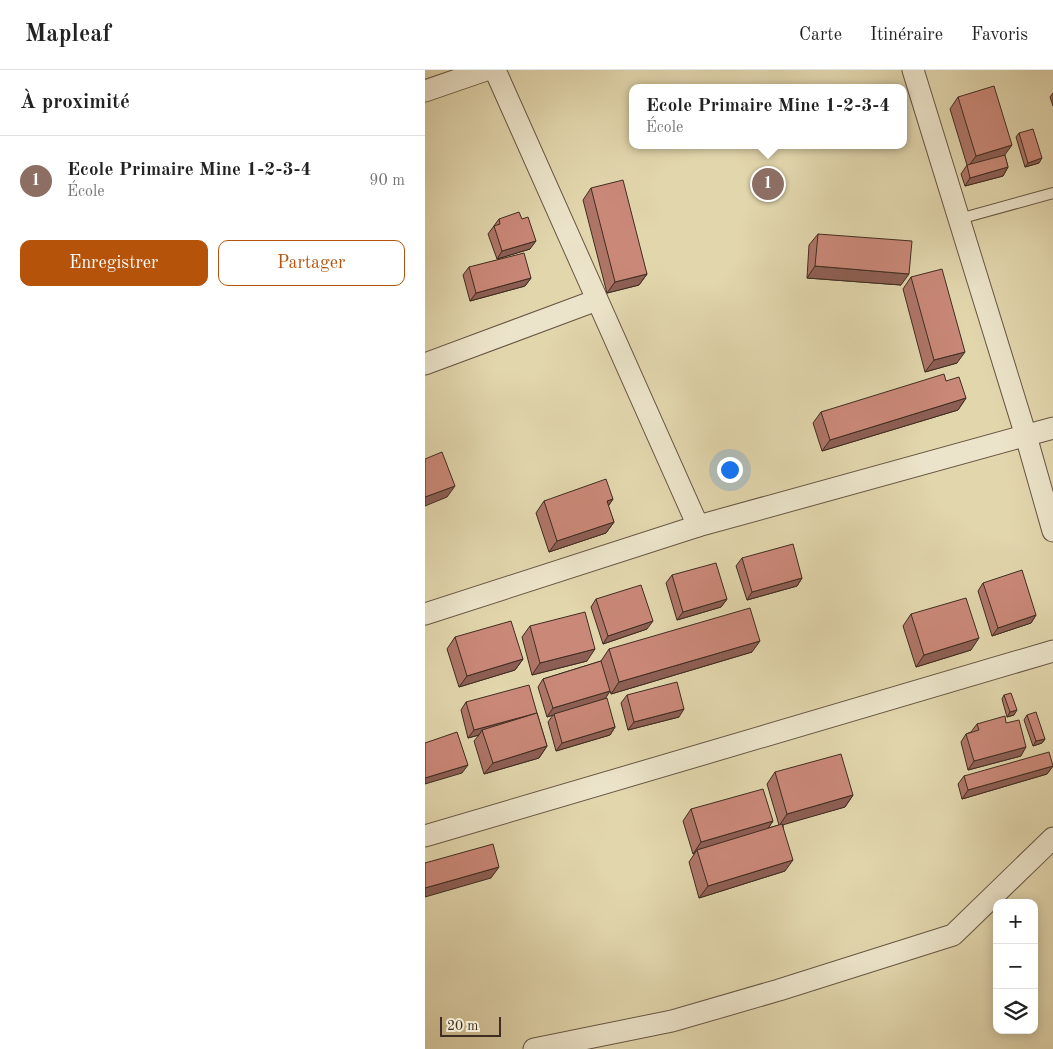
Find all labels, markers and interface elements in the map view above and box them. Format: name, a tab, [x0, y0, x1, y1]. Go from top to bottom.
text: Mapleaf	[25, 23, 111, 47]
text: Carte	[799, 26, 842, 44]
text: Itinéraire	[870, 26, 943, 44]
text: Favoris	[971, 26, 1028, 44]
popup	[629, 84, 907, 149]
text: À proximité	[20, 92, 130, 113]
text: Ecole Primaire Mine 1-2-3-4	[646, 97, 890, 116]
text: École	[646, 120, 683, 136]
text: Ecole Primaire Mine 1-2-3-4	[67, 161, 312, 180]
pin: 1	[752, 165, 784, 203]
text: 1	[31, 173, 41, 189]
text: 90 m	[369, 173, 405, 189]
text: École	[67, 184, 105, 200]
button: Enregistrer	[20, 240, 208, 286]
button: Partager	[218, 240, 405, 286]
your location	[717, 457, 743, 483]
map controls	[993, 899, 1038, 1034]
button: +	[993, 899, 1038, 944]
button: −	[993, 944, 1038, 989]
button: layers	[993, 989, 1038, 1034]
scale bar	[440, 1014, 501, 1037]
text: 20 m	[447, 1019, 478, 1033]

